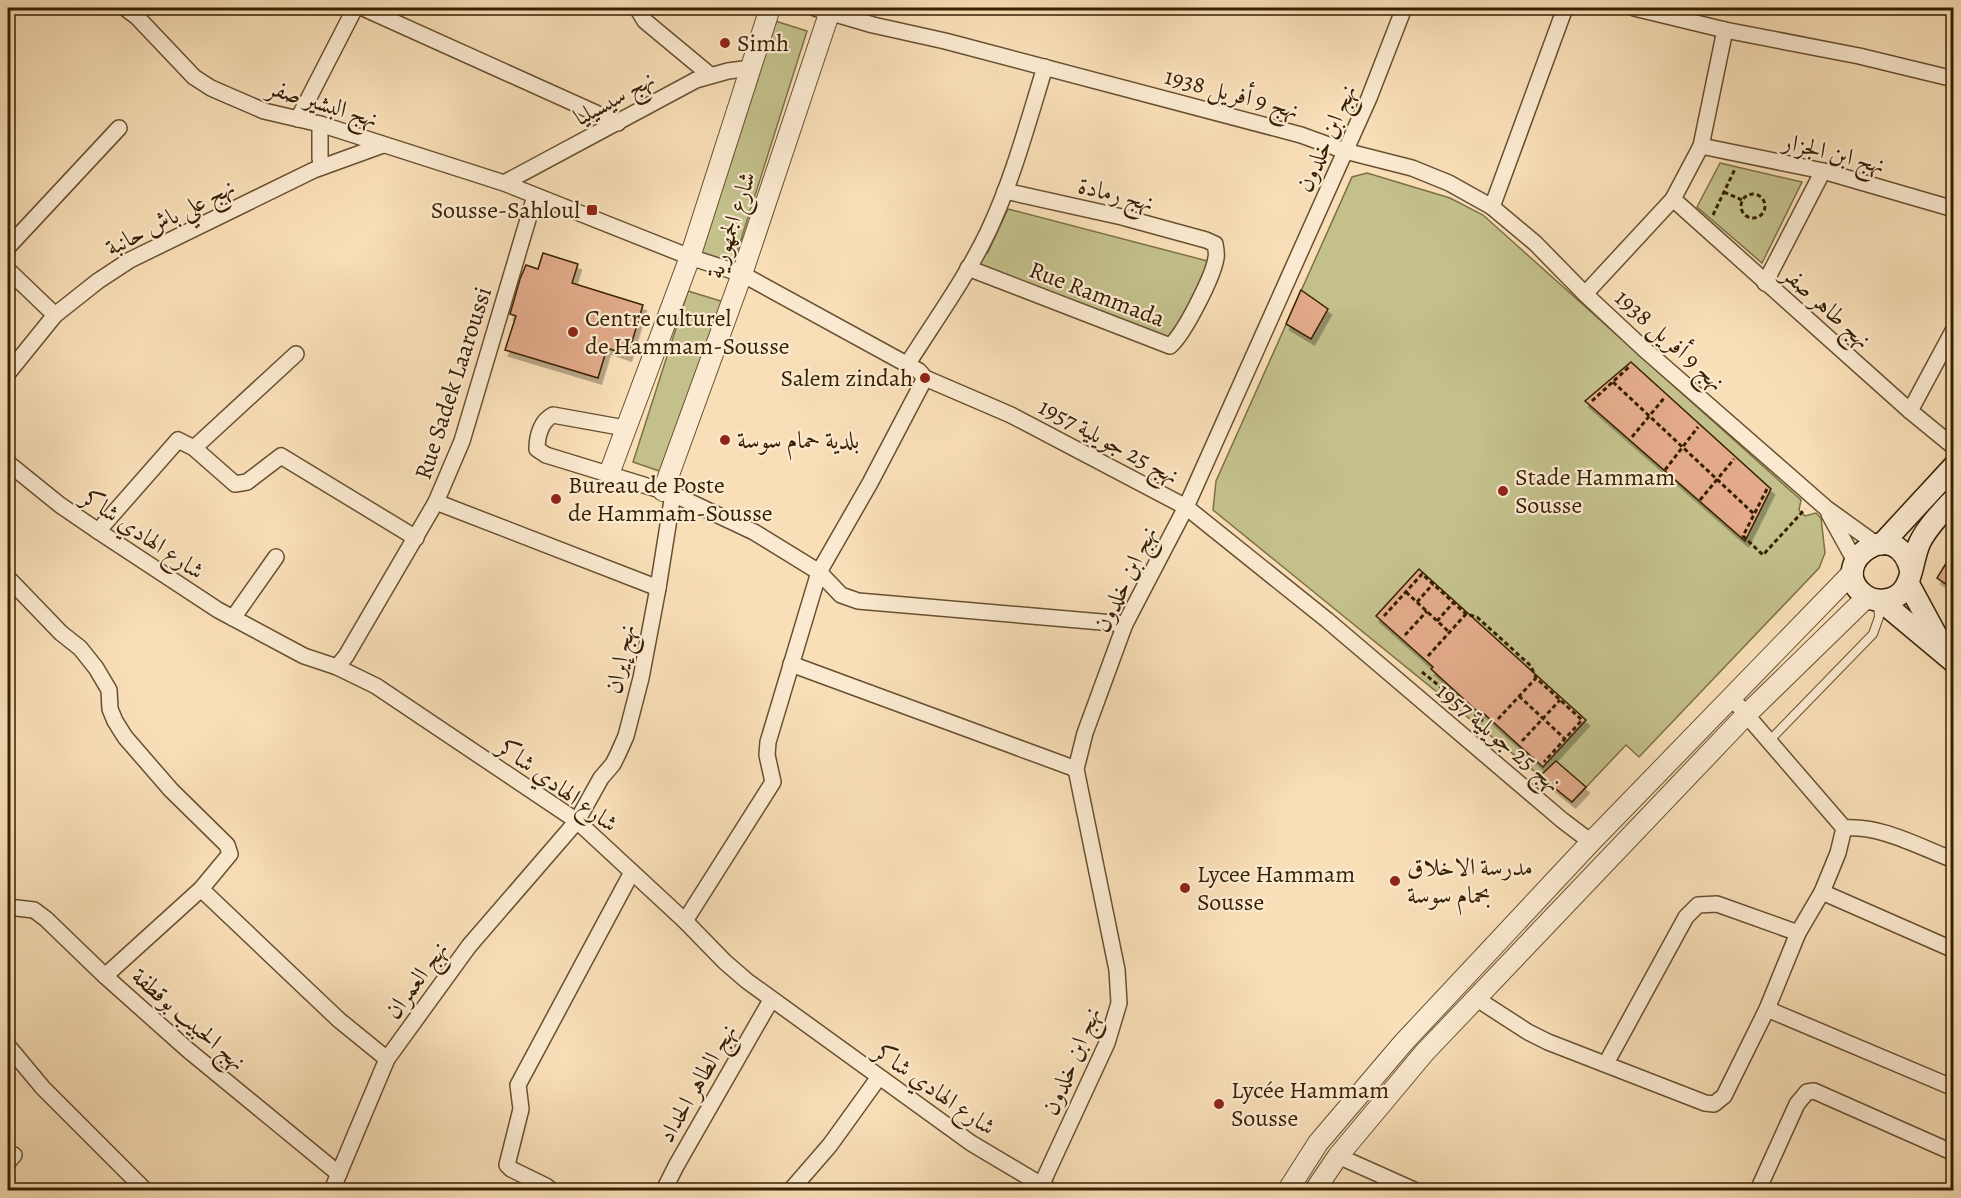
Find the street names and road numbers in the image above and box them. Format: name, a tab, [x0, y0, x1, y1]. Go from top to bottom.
street label: نهج 9 أفريل 1938	[1160, 59, 1303, 131]
street label: نهج سيسيليا	[568, 63, 663, 138]
street label: نهج البشير صفر	[260, 70, 382, 140]
street label: نهج ابن خلدون	[1288, 79, 1369, 199]
street label: نهج ابن الجزار	[1776, 124, 1888, 186]
street label: شارع الجمهورية	[699, 167, 767, 284]
street label: نهج رمادة	[1074, 169, 1157, 224]
street label: نهج علي باش حانبة	[100, 171, 243, 270]
street label: Rue Rammada	[1025, 253, 1170, 335]
street label: نهج طاهر صفر	[1770, 256, 1879, 359]
street label: نهج 9 أفريل 1938	[1605, 281, 1733, 402]
street label: Rue Sadek Laaroussi	[407, 283, 499, 483]
street label: نهج 25 جويلية 1957	[1031, 391, 1185, 496]
street label: شارع الهادي شاكر	[71, 479, 211, 590]
street label: نهج ابن خلدون	[1085, 520, 1169, 640]
street label: نهج إيران	[597, 621, 648, 698]
street label: نهج 25 جويلية 1957	[1426, 675, 1569, 803]
street label: شارع الهادي شاكر	[487, 729, 625, 843]
street label: نهج العمران	[377, 934, 459, 1028]
street label: نهج الحبيب بوقطفة	[122, 960, 253, 1081]
street label: نهج ابن خلدون	[1034, 1002, 1113, 1122]
street label: نهج الطاهر الحداد	[650, 1018, 748, 1151]
street label: شارع الهادي شاكر	[863, 1034, 1002, 1146]

